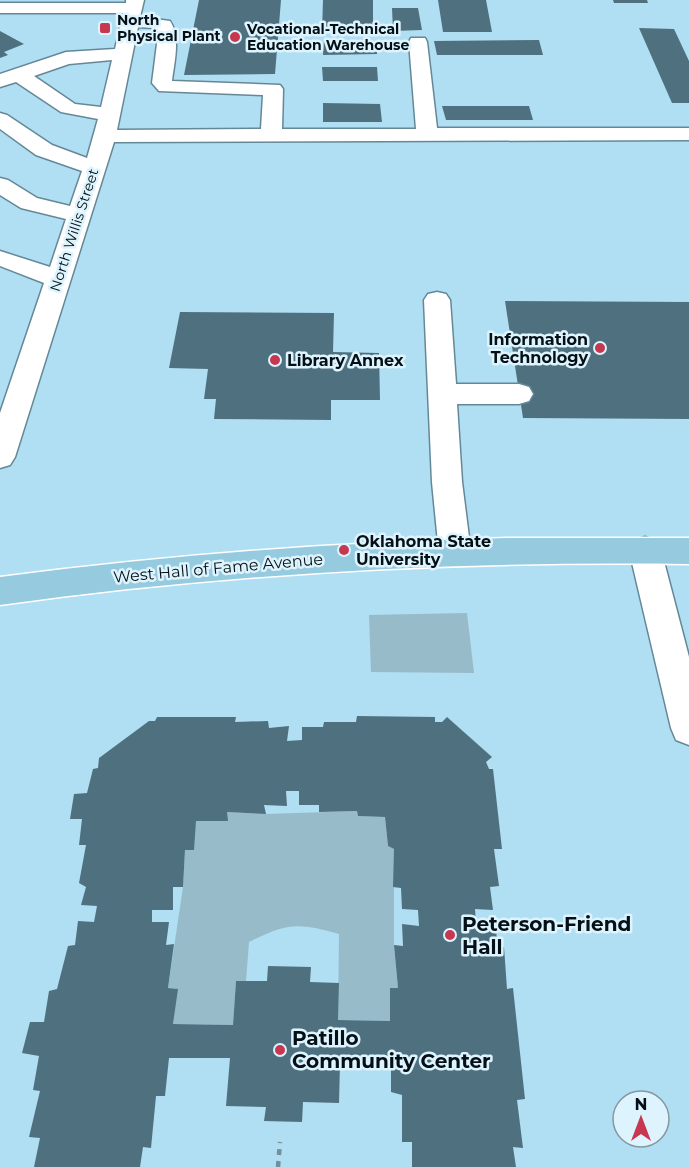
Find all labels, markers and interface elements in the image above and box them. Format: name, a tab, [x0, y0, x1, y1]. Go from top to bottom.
place label: North Physical Plant	[117, 11, 221, 45]
place label: Vocational-Technical Education Warehouse	[246, 20, 410, 54]
marker: North Physical Plant	[98, 21, 112, 35]
marker: Vocational-Technical Education Warehouse	[228, 30, 242, 44]
street label: North Willis Street	[46, 166, 102, 294]
place label: Information Technology	[488, 330, 588, 367]
marker: Information Technology	[593, 341, 607, 355]
place label: Library Annex	[287, 351, 404, 370]
marker: Library Annex	[268, 353, 282, 367]
place label: Oklahoma State University	[356, 532, 491, 569]
marker: Oklahoma State University	[337, 543, 351, 557]
street label: West Hall of Fame Avenue	[112, 549, 324, 587]
place label: Peterson-Friend Hall	[462, 912, 631, 959]
marker: Peterson-Friend Hall	[443, 928, 457, 942]
place label: Patillo Community Center	[292, 1026, 491, 1073]
marker: Patillo Community Center	[273, 1043, 287, 1057]
north arrow	[611, 1089, 671, 1149]
text: N	[635, 1095, 647, 1114]

